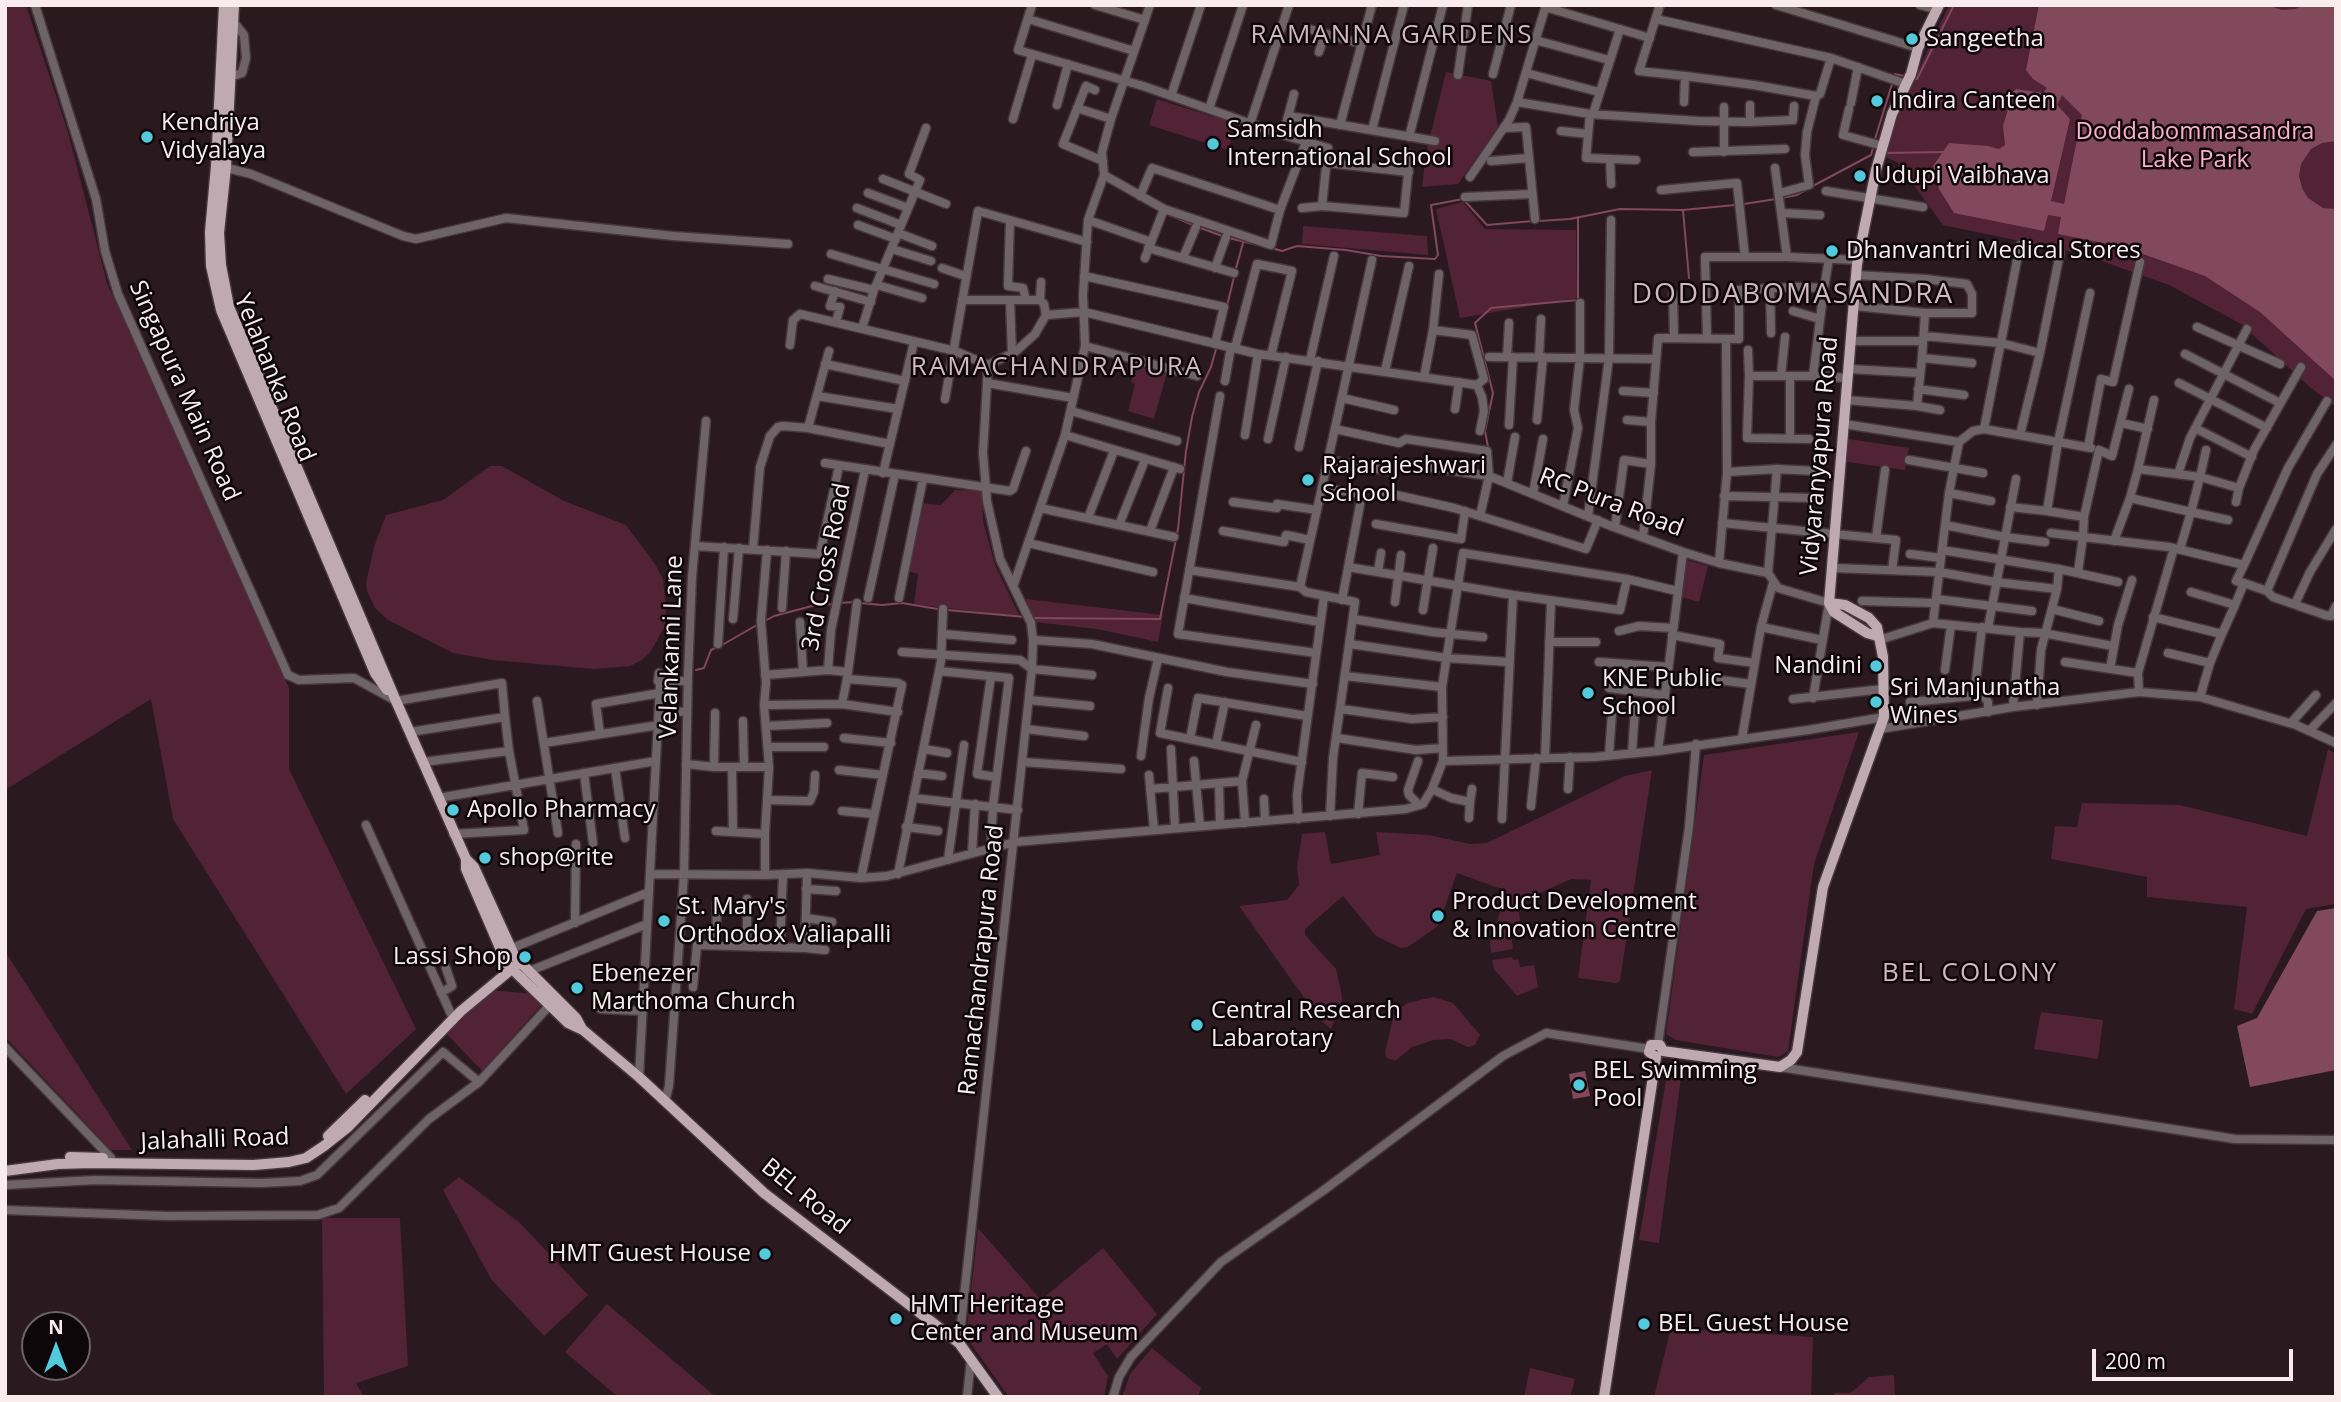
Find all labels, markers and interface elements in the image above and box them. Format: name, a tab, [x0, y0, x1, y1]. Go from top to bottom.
district label: RAMANNA GARDENS	[1252, 20, 1532, 52]
place label: Sangeetha	[1926, 25, 2044, 53]
marker: Sangeetha	[1904, 31, 1920, 47]
place label: Indira Canteen	[1891, 87, 2056, 115]
marker: Indira Canteen	[1869, 93, 1885, 109]
place label: Kendriya Vidyalaya	[161, 109, 266, 165]
place label: Samsidh International School	[1227, 116, 1452, 172]
park label: Doddabommasandra Lake Park	[2076, 118, 2314, 174]
marker: Kendriya Vidyalaya	[139, 129, 155, 145]
marker: Samsidh International School	[1205, 136, 1221, 152]
place label: Udupi Vaibhava	[1874, 162, 2050, 190]
marker: Udupi Vaibhava	[1852, 168, 1868, 184]
place label: Dhanvantri Medical Stores	[1846, 237, 2141, 265]
marker: Dhanvantri Medical Stores	[1824, 243, 1840, 259]
street label: Singapura Main Road	[122, 276, 246, 506]
district label: DODDABOMASANDRA	[1634, 278, 1952, 312]
street label: Yelahanka Road	[227, 290, 321, 466]
street label: Vidyaranyapura Road	[1795, 335, 1845, 577]
district label: RAMACHANDRAPURA	[913, 352, 1201, 384]
place label: Rajarajeshwari School	[1322, 452, 1486, 508]
street label: RC Pura Road	[1535, 462, 1687, 544]
marker: Rajarajeshwari School	[1300, 472, 1316, 488]
street label: 3rd Cross Road	[797, 481, 857, 653]
street label: Velankanni Lane	[654, 555, 690, 739]
place label: Nandini	[1774, 652, 1862, 680]
marker: Nandini	[1868, 658, 1884, 674]
place label: KNE Public School	[1602, 665, 1722, 721]
place label: Sri Manjunatha Wines	[1890, 674, 2060, 730]
marker: KNE Public School	[1580, 685, 1596, 701]
marker: Sri Manjunatha Wines	[1868, 694, 1884, 710]
place label: Apollo Pharmacy	[467, 796, 655, 824]
marker: Apollo Pharmacy	[445, 802, 461, 818]
street label: Ramachandrapura Road	[953, 823, 1011, 1097]
place label: shop@rite	[499, 844, 614, 872]
marker: shop@rite	[477, 850, 493, 866]
place label: Product Development & Innovation Centre	[1452, 888, 1697, 944]
place label: St. Mary's Orthodox Valiapalli	[678, 893, 891, 949]
marker: Product Development & Innovation Centre	[1430, 908, 1446, 924]
marker: St. Mary's Orthodox Valiapalli	[656, 913, 672, 929]
place label: Lassi Shop	[393, 943, 511, 971]
marker: Lassi Shop	[517, 949, 533, 965]
district label: BEL COLONY	[1883, 958, 2057, 990]
place label: Ebenezer Marthoma Church	[591, 960, 796, 1016]
marker: Ebenezer Marthoma Church	[569, 980, 585, 996]
place label: Central Research Labarotary	[1211, 997, 1401, 1053]
marker: Central Research Labarotary	[1189, 1017, 1205, 1033]
place label: BEL Swimming Pool	[1593, 1057, 1757, 1113]
marker: BEL Swimming Pool	[1571, 1077, 1587, 1093]
street label: Jalahalli Road	[140, 1123, 290, 1157]
street label: BEL Road	[755, 1153, 855, 1241]
place label: HMT Guest House	[549, 1240, 751, 1268]
marker: HMT Guest House	[757, 1246, 773, 1262]
place label: HMT Heritage Center and Museum	[910, 1291, 1139, 1347]
place label: BEL Guest House	[1658, 1310, 1849, 1338]
north arrow	[21, 1311, 91, 1381]
marker: HMT Heritage Center and Museum	[888, 1311, 904, 1327]
text: N	[48, 1314, 64, 1340]
marker: BEL Guest House	[1636, 1316, 1652, 1332]
scale bar	[2096, 1336, 2297, 1380]
text: 200 m	[2105, 1347, 2166, 1375]

